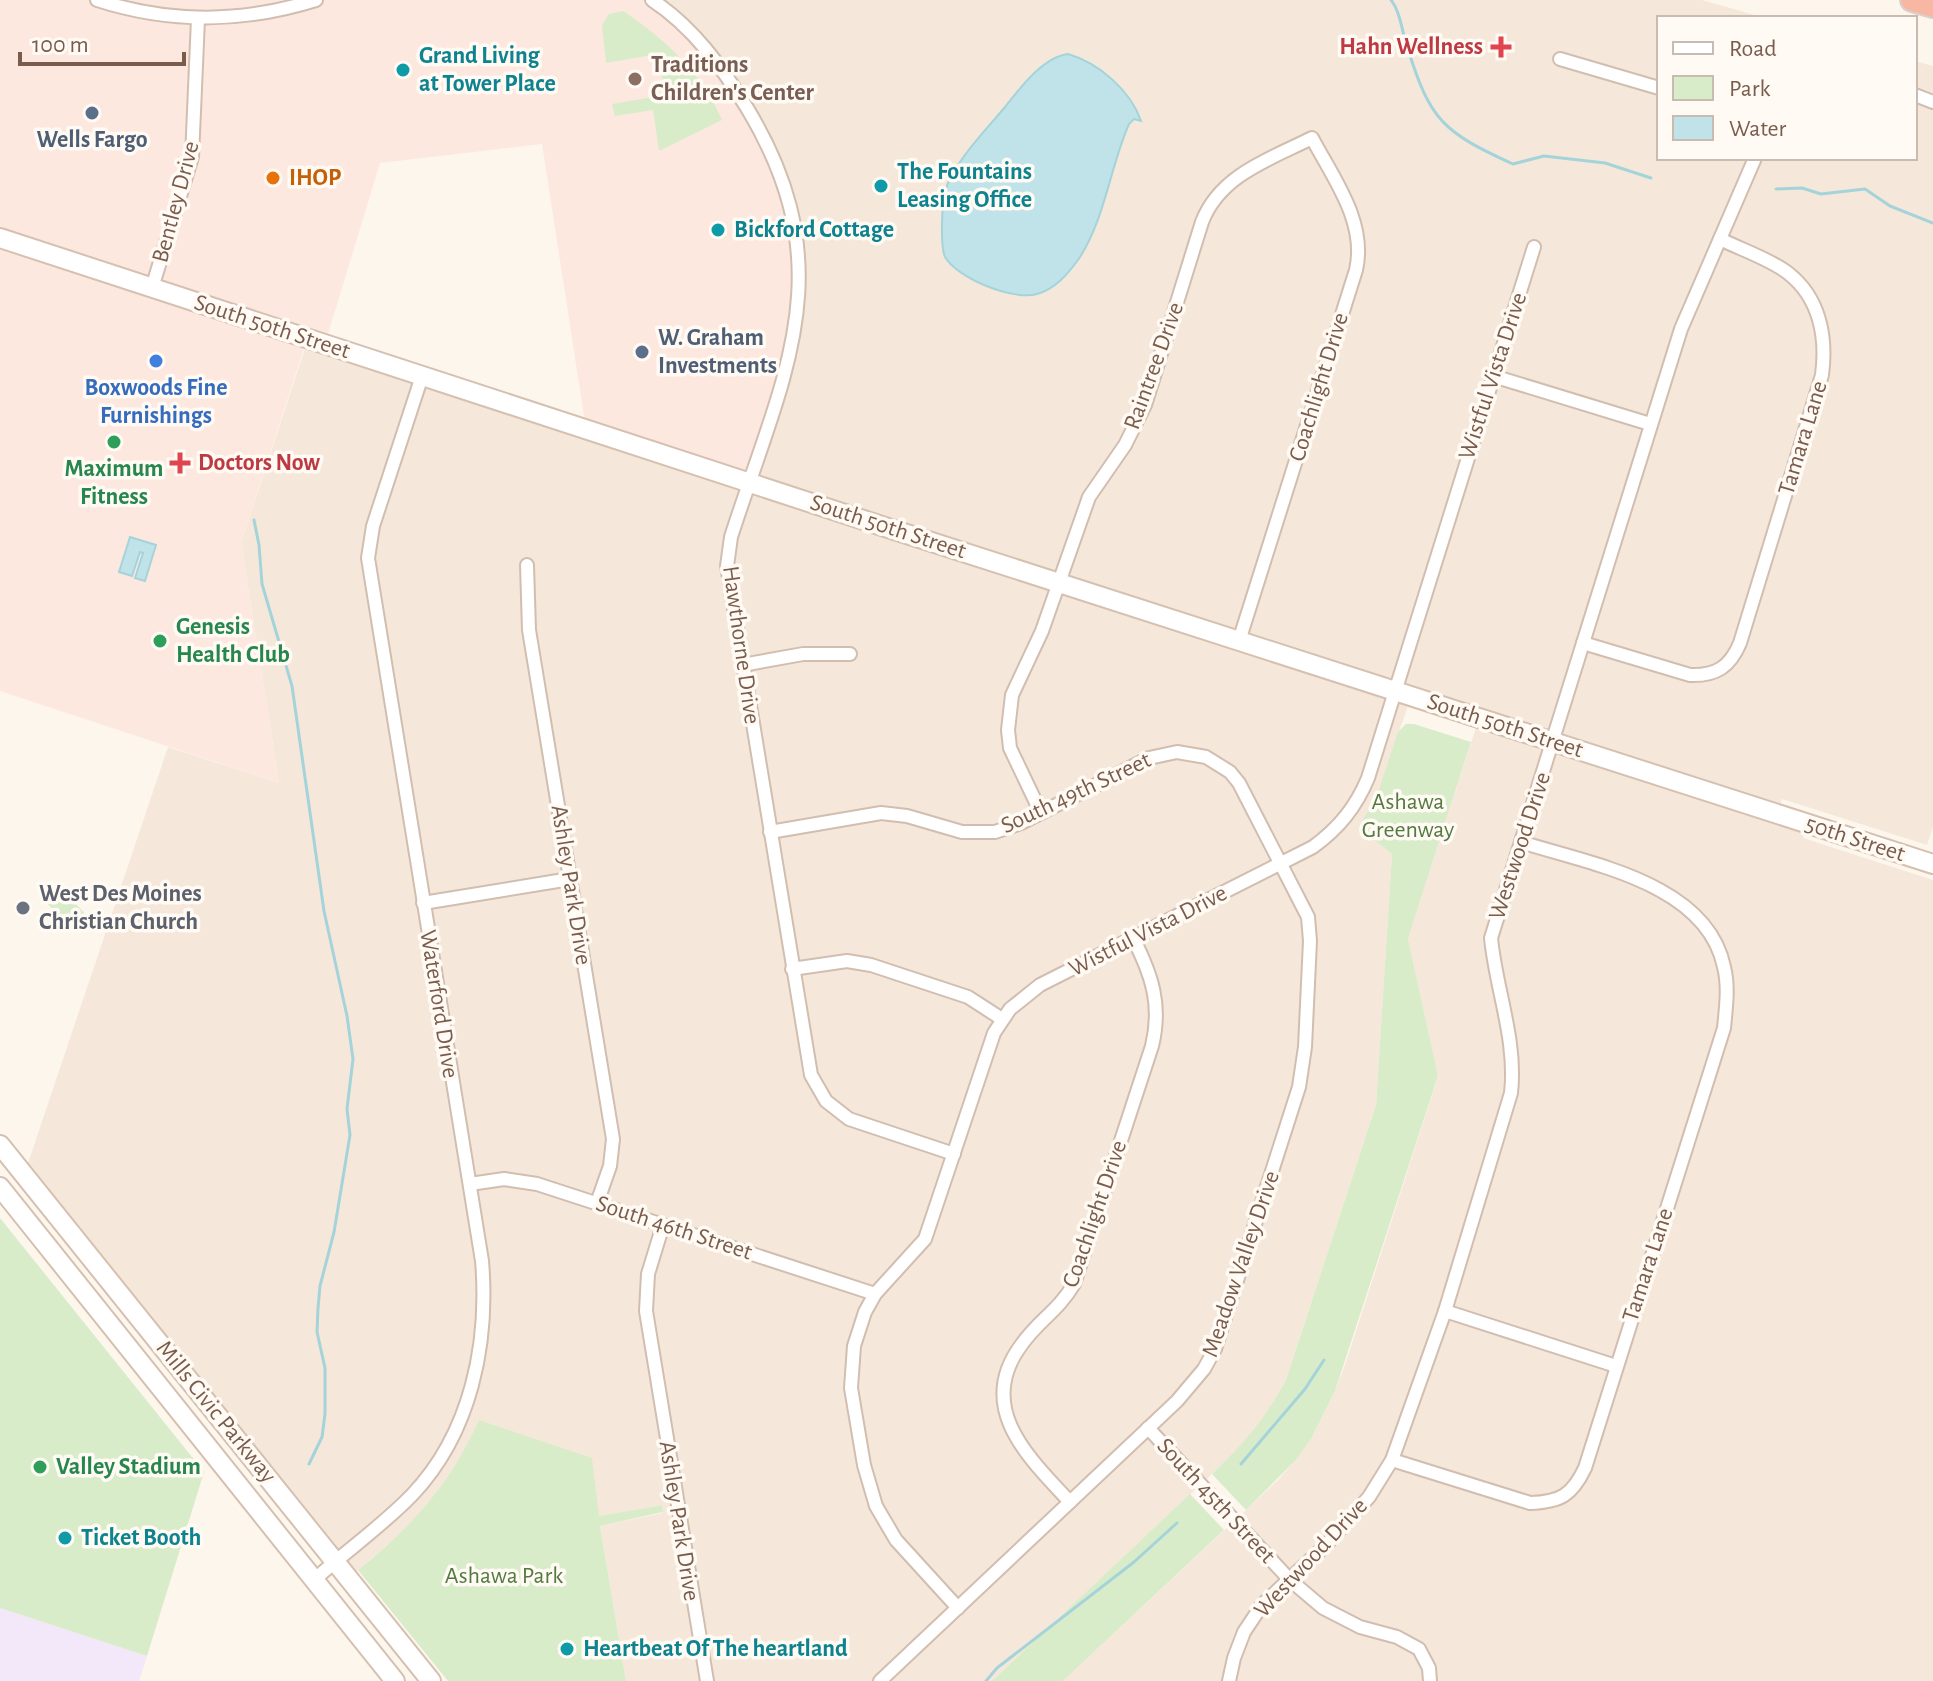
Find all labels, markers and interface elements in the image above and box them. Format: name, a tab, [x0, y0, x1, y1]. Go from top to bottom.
scale bar	[20, 16, 184, 66]
legend	[1657, 16, 1917, 160]
text: 100 m	[32, 33, 89, 57]
place label: Hahn Wellness	[1339, 35, 1483, 59]
marker: Hahn Wellness	[1490, 36, 1512, 58]
text: Road	[1729, 37, 1777, 61]
place label: Grand Living at Tower Place	[419, 44, 556, 96]
place label: Traditions Children's Center	[651, 53, 815, 105]
marker: Grand Living at Tower Place	[394, 61, 412, 79]
marker: Traditions Children's Center	[626, 70, 644, 88]
text: Park	[1729, 77, 1770, 101]
marker: Wells Fargo	[83, 104, 101, 122]
text: Water	[1729, 117, 1787, 141]
place label: Wells Fargo	[37, 128, 148, 152]
street label: Bentley Drive	[148, 139, 204, 265]
place label: The Fountains Leasing Office	[897, 160, 1032, 212]
place label: IHOP	[289, 166, 341, 190]
marker: IHOP	[264, 169, 282, 187]
marker: The Fountains Leasing Office	[872, 177, 890, 195]
place label: Bickford Cottage	[734, 218, 894, 242]
marker: Bickford Cottage	[709, 221, 727, 239]
street label: Wistful Vista Drive	[1455, 290, 1531, 462]
street label: South 50th Street	[191, 291, 353, 364]
street label: Raintree Drive	[1120, 299, 1188, 433]
street label: Coachlight Drive	[1285, 310, 1353, 464]
place label: W. Graham Investments	[658, 326, 777, 378]
marker: W. Graham Investments	[633, 343, 651, 361]
marker: Boxwoods Fine Furnishings	[147, 352, 165, 370]
place label: Boxwoods Fine Furnishings	[84, 376, 228, 428]
street label: Tamara Lane	[1774, 378, 1832, 498]
marker: Maximum Fitness	[105, 433, 123, 451]
place label: Doctors Now	[198, 451, 320, 475]
marker: Doctors Now	[169, 452, 191, 474]
place label: Maximum Fitness	[65, 457, 163, 509]
street label: South 50th Street	[807, 491, 969, 564]
street label: Hawthorne Drive	[718, 564, 764, 726]
place label: Genesis Health Club	[176, 615, 290, 667]
marker: Genesis Health Club	[151, 632, 169, 650]
street label: South 50th Street	[1424, 690, 1586, 763]
street label: South 49th Street	[997, 748, 1155, 838]
street label: Westwood Drive	[1485, 769, 1555, 923]
park label: Ashawa Greenway	[1362, 790, 1454, 842]
street label: Ashley Park Drive	[546, 803, 596, 967]
street label: 50th Street	[1802, 812, 1908, 866]
street label: Wistful Vista Drive	[1065, 881, 1231, 981]
place label: West Des Moines Christian Church	[39, 882, 202, 934]
marker: West Des Moines Christian Church	[14, 899, 32, 917]
street label: Waterford Drive	[415, 928, 463, 1080]
street label: Coachlight Drive	[1059, 1137, 1131, 1291]
street label: Meadow Valley Drive	[1198, 1168, 1284, 1360]
street label: South 46th Street	[593, 1191, 755, 1265]
street label: Tamara Lane	[1618, 1205, 1678, 1325]
street label: Mills Civic Parkway	[152, 1336, 280, 1488]
street label: South 45th Street	[1152, 1434, 1280, 1568]
street label: Ashley Park Drive	[654, 1439, 704, 1603]
place label: Valley Stadium	[56, 1455, 201, 1479]
marker: Valley Stadium	[31, 1458, 49, 1476]
street label: Westwood Drive	[1250, 1494, 1372, 1622]
place label: Ticket Booth	[81, 1526, 201, 1550]
marker: Ticket Booth	[56, 1529, 74, 1547]
park label: Ashawa Park	[445, 1564, 563, 1588]
place label: Heartbeat Of The heartland	[583, 1637, 848, 1661]
marker: Heartbeat Of The heartland	[558, 1640, 576, 1658]

